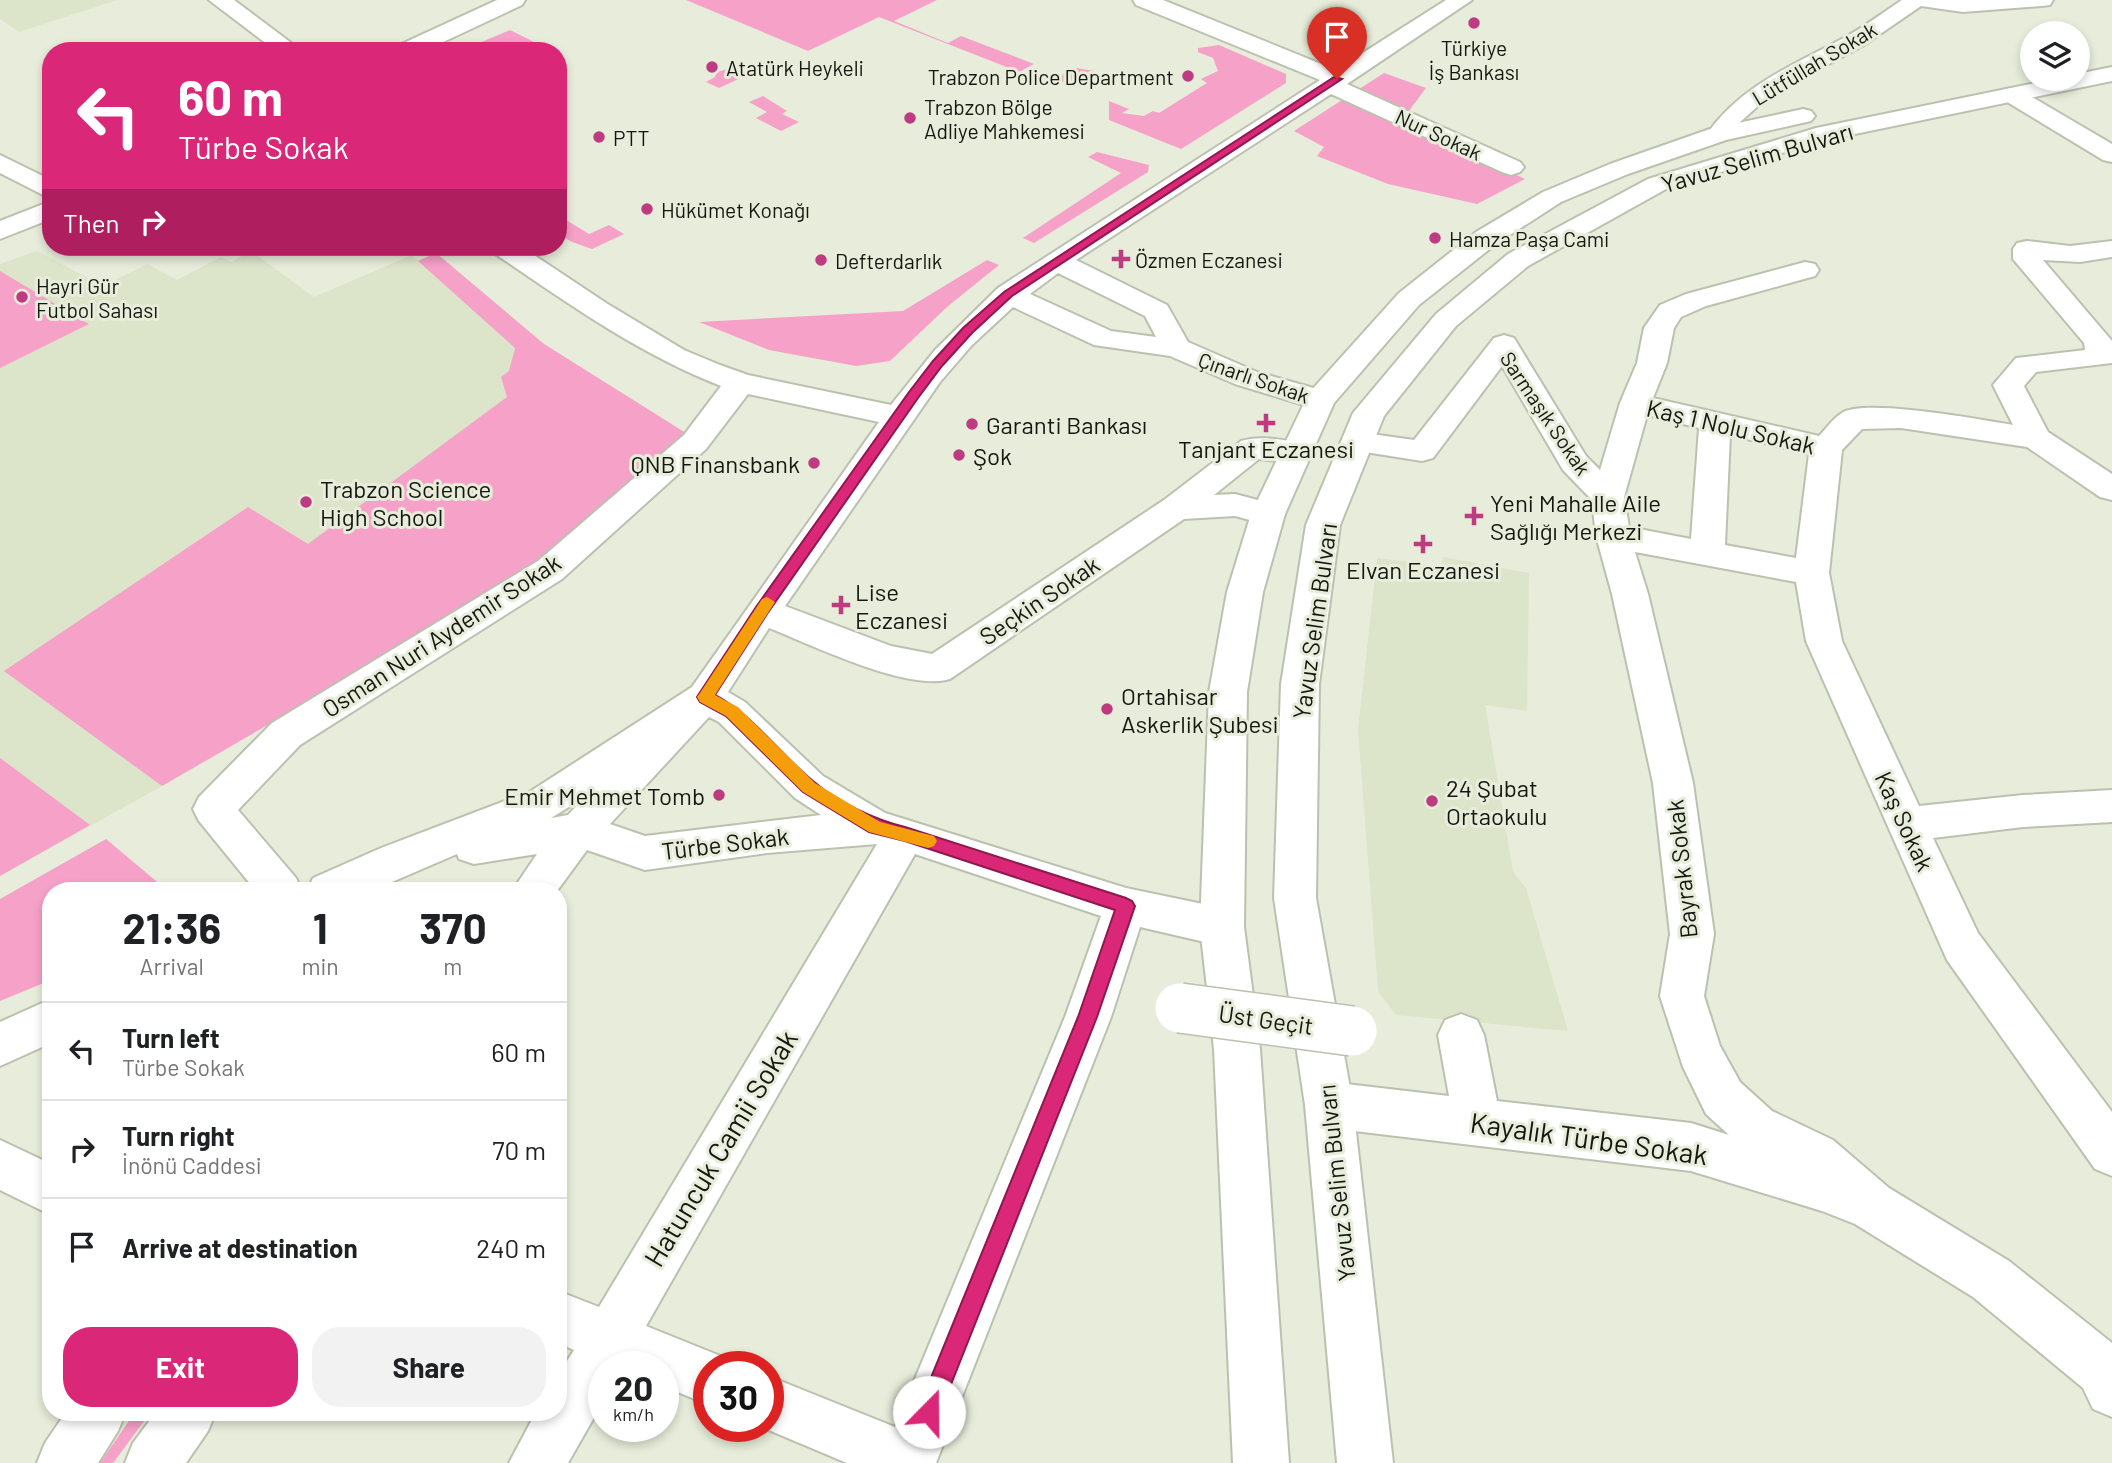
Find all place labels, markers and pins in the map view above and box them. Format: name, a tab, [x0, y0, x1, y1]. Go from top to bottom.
pin	[1307, 7, 1367, 79]
marker: Türkiye İş Bankası	[1466, 15, 1482, 31]
place label: Türkiye İş Bankası	[1429, 35, 1519, 84]
place label: Atatürk Heykeli	[726, 55, 864, 80]
marker: Atatürk Heykeli	[704, 59, 720, 75]
place label: Trabzon Police Department	[928, 64, 1174, 89]
marker: Trabzon Police Department	[1180, 68, 1196, 84]
place label: Trabzon Bölge Adliye Mahkemesi	[924, 94, 1085, 143]
marker: Trabzon Bölge Adliye Mahkemesi	[902, 110, 918, 126]
place label: PTT	[613, 125, 649, 150]
marker: PTT	[591, 129, 607, 145]
place label: Hükümet Konağı	[661, 197, 810, 222]
marker: Hükümet Konağı	[639, 201, 655, 217]
place label: Hamza Paşa Cami	[1449, 226, 1609, 251]
marker: Hamza Paşa Cami	[1427, 230, 1443, 246]
place label: Özmen Eczanesi	[1135, 247, 1283, 272]
place label: Defterdarlık	[835, 248, 942, 273]
marker: Özmen Eczanesi	[1113, 251, 1129, 267]
marker: Defterdarlık	[813, 252, 829, 268]
place label: Hayri Gür Futbol Sahası	[36, 273, 158, 322]
marker: Hayri Gür Futbol Sahası	[14, 289, 30, 305]
place label: Garanti Bankası	[986, 410, 1147, 439]
marker: Tanjant Eczanesi	[1258, 415, 1274, 431]
marker: Garanti Bankası	[964, 416, 980, 432]
place label: Tanjant Eczanesi	[1178, 434, 1354, 463]
place label: Şok	[973, 441, 1012, 470]
marker: Şok	[951, 447, 967, 463]
place label: QNB Finansbank	[631, 449, 800, 478]
marker: QNB Finansbank	[806, 455, 822, 471]
place label: Trabzon Science High School	[320, 474, 491, 531]
place label: Yeni Mahalle Aile Sağlığı Merkezi	[1490, 488, 1661, 545]
marker: Trabzon Science High School	[298, 494, 314, 510]
marker: Yeni Mahalle Aile Sağlığı Merkezi	[1464, 506, 1484, 526]
marker: Elvan Eczanesi	[1415, 536, 1431, 552]
place label: Elvan Eczanesi	[1346, 555, 1500, 584]
place label: Lise Eczanesi	[855, 577, 948, 634]
marker: Lise Eczanesi	[833, 597, 849, 613]
place label: Ortahisar Askerlik Şubesi	[1121, 681, 1279, 738]
marker: Ortahisar Askerlik Şubesi	[1099, 701, 1115, 717]
place label: 24 Şubat Ortaokulu	[1446, 773, 1547, 830]
place label: Emir Mehmet Tomb	[504, 781, 705, 810]
marker: Emir Mehmet Tomb	[711, 787, 727, 803]
marker: 24 Şubat Ortaokulu	[1424, 793, 1440, 809]

